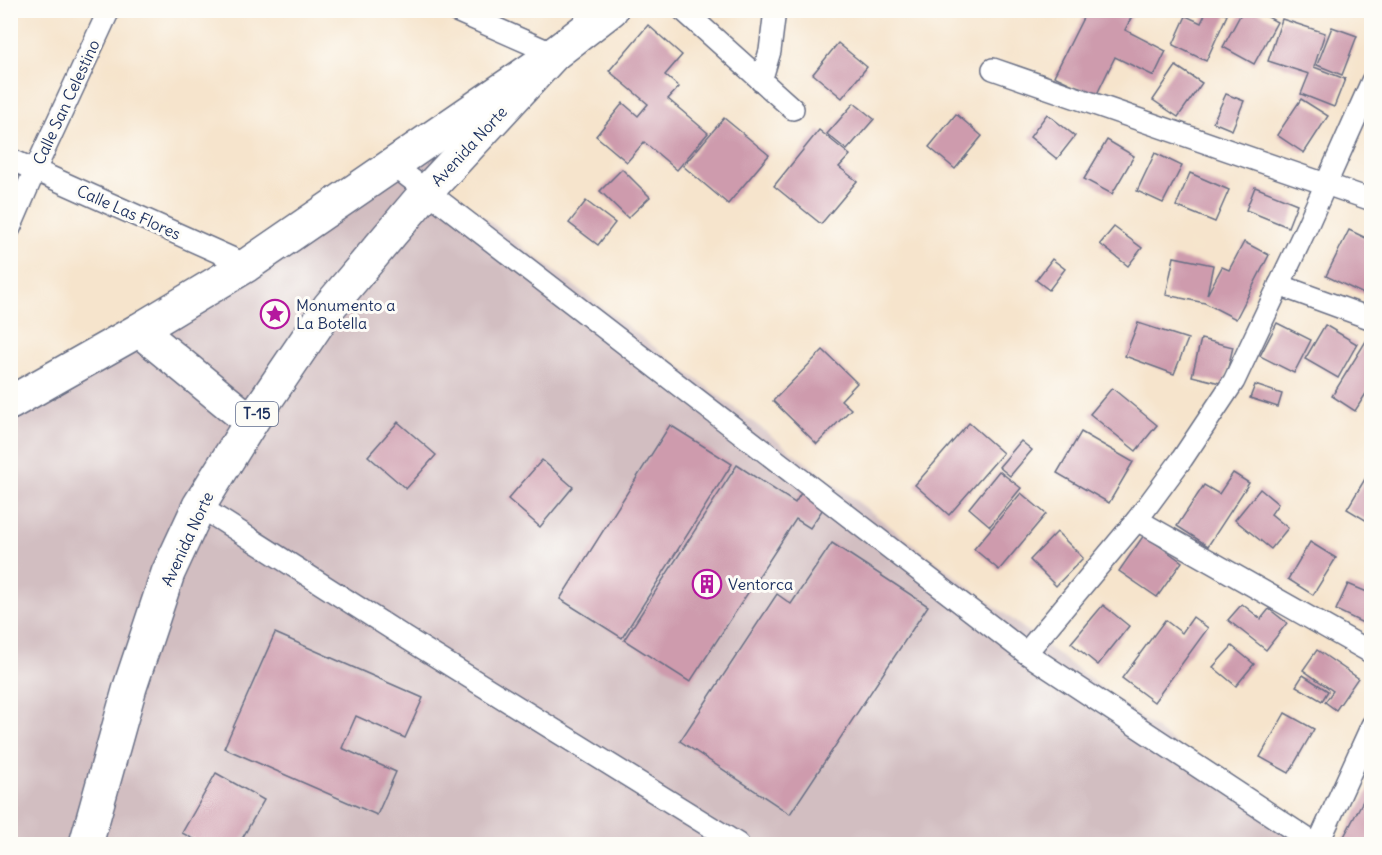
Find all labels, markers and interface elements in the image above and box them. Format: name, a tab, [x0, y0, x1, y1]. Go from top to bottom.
street label: Calle San Celestino	[28, 36, 104, 168]
street label: Avenida Norte	[427, 102, 511, 190]
street label: Calle Las Flores	[74, 180, 184, 244]
place label: Monumento a La Botella	[296, 295, 395, 333]
place icon: Monumento a La Botella	[259, 298, 291, 330]
road number: T-15	[236, 402, 278, 426]
street label: Avenida Norte	[156, 489, 218, 589]
building icon: Ventorca	[691, 568, 723, 600]
place label: Ventorca	[728, 574, 793, 594]

